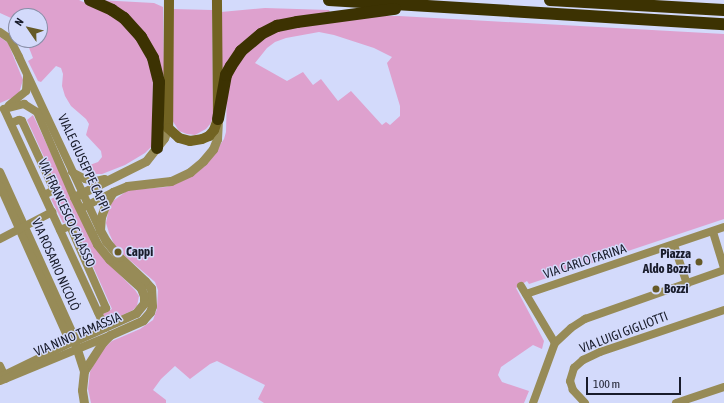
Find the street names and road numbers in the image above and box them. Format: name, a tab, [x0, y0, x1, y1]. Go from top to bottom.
street label: VIALE GIUSEPPE CAPPI	[54, 112, 112, 214]
street label: VIA FRANCESCO CALASSO	[34, 156, 98, 270]
street label: VIA ROSARIO NICOLÒ	[28, 216, 82, 314]
street label: VIA CARLO FARINA	[542, 241, 628, 283]
street label: VIA LUIGI GIGLIOTTI	[578, 309, 670, 357]
street label: VIA NINO TAMASSIA	[32, 310, 124, 360]

